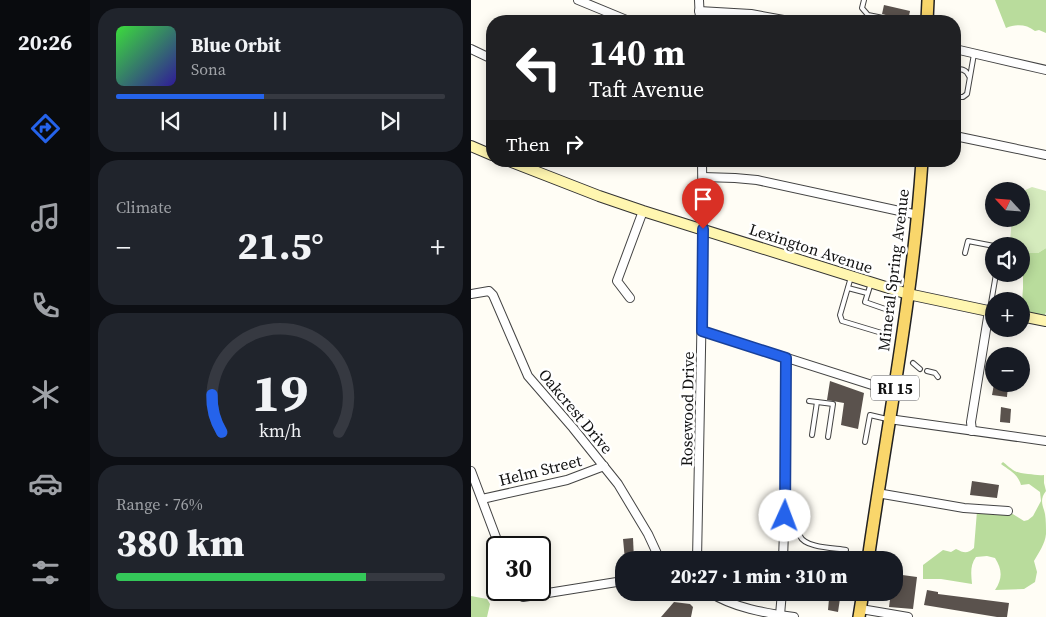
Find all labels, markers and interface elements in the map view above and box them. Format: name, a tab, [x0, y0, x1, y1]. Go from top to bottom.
text: 20:26	[18, 27, 72, 57]
text: 140 m	[589, 29, 685, 77]
text: Blue Orbit	[191, 32, 281, 58]
icon: left	[506, 35, 571, 100]
text: Sona	[191, 58, 226, 80]
text: Taft Avenue	[589, 74, 704, 104]
icon: previous	[157, 107, 185, 135]
icon: pause	[266, 107, 294, 135]
icon: next	[376, 107, 404, 135]
icon: directions	[28, 111, 63, 146]
icon: right	[560, 130, 588, 158]
text: Then	[506, 131, 550, 157]
pin	[682, 178, 724, 229]
north arrow	[985, 182, 1030, 228]
map controls	[985, 182, 1030, 392]
icon: arrive	[689, 185, 717, 213]
street label: Mineral Spring Avenue	[872, 188, 914, 352]
text: Climate	[116, 196, 172, 218]
icon: music	[28, 200, 63, 235]
street label: Lexington Avenue	[746, 218, 876, 278]
text: 21.5°	[237, 220, 324, 272]
text: −	[116, 228, 131, 266]
text: +	[430, 228, 445, 266]
button: sound	[985, 237, 1030, 282]
icon: phone	[28, 288, 63, 323]
button: +	[985, 292, 1030, 337]
button: −	[985, 347, 1030, 392]
street label: Rosewood Drive	[675, 351, 699, 467]
text: 19	[252, 357, 309, 428]
street label: Oakcrest Drive	[534, 364, 618, 458]
road number: RI 15	[871, 376, 919, 400]
icon: climate	[28, 377, 63, 412]
text: km/h	[259, 418, 302, 443]
street label: Helm Street	[496, 449, 584, 491]
icon: car	[28, 466, 63, 501]
position arrow	[758, 489, 810, 541]
text: Range · 76%	[116, 493, 203, 515]
text: 380 km	[116, 517, 244, 569]
speed limit sign: 30	[486, 536, 551, 601]
icon: filters	[28, 555, 63, 590]
text: 20:27 · 1 min · 310 m	[670, 563, 848, 589]

